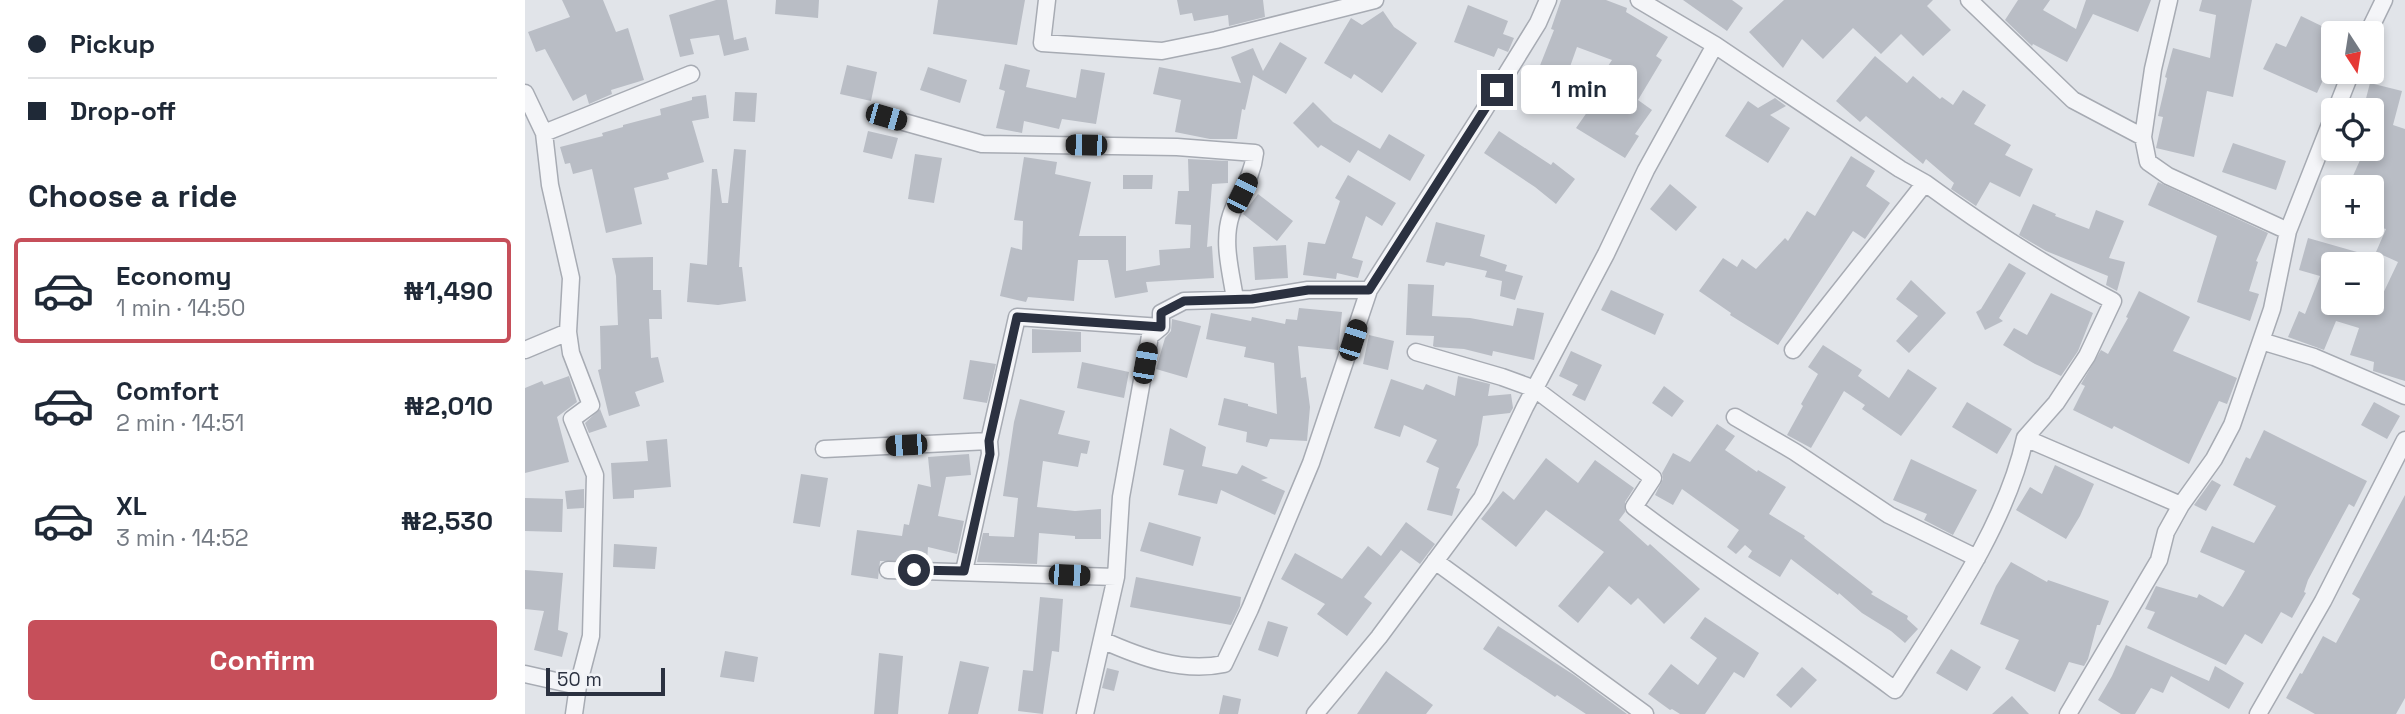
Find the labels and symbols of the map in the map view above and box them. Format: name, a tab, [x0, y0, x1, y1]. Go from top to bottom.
north arrow	[2321, 21, 2383, 84]
callout: 1 min	[1521, 66, 1637, 114]
route end	[1481, 74, 1513, 106]
car	[863, 101, 910, 133]
car	[1065, 134, 1108, 156]
car	[1224, 170, 1261, 216]
car	[1337, 317, 1370, 363]
car	[1132, 340, 1159, 386]
car	[885, 433, 928, 457]
route start	[898, 554, 930, 586]
car	[1048, 564, 1091, 586]
scale bar	[546, 665, 665, 697]

